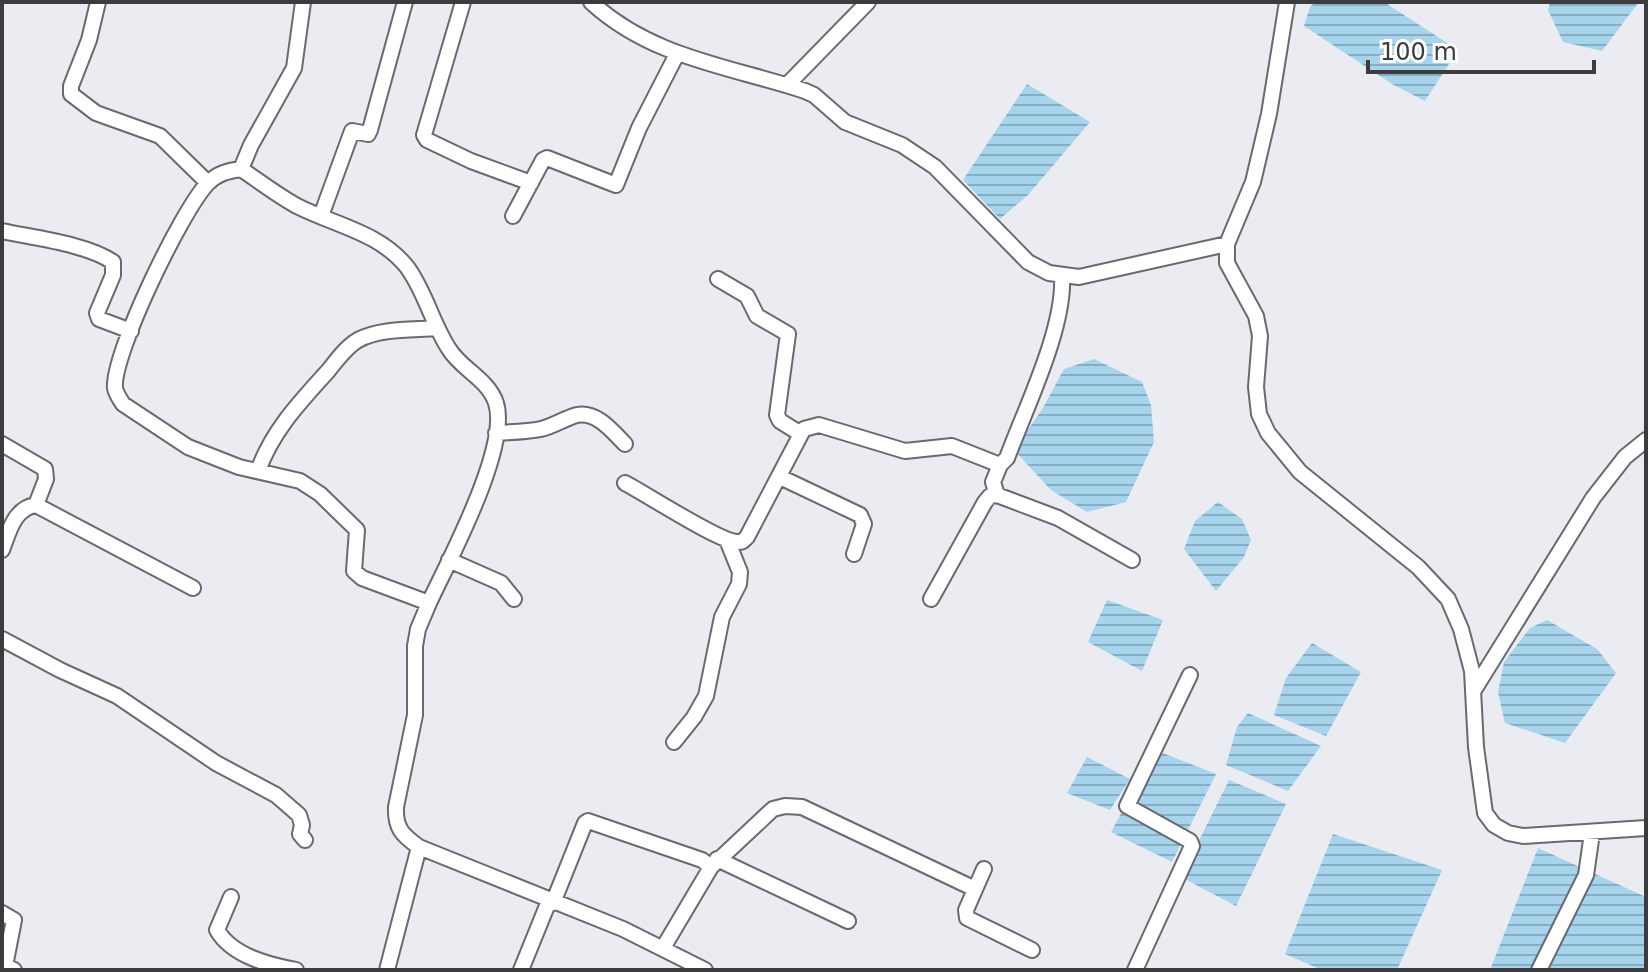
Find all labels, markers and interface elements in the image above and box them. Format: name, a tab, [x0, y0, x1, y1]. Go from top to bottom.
scale bar	[1368, 24, 1594, 74]
text: 100 m	[1380, 38, 1457, 66]

